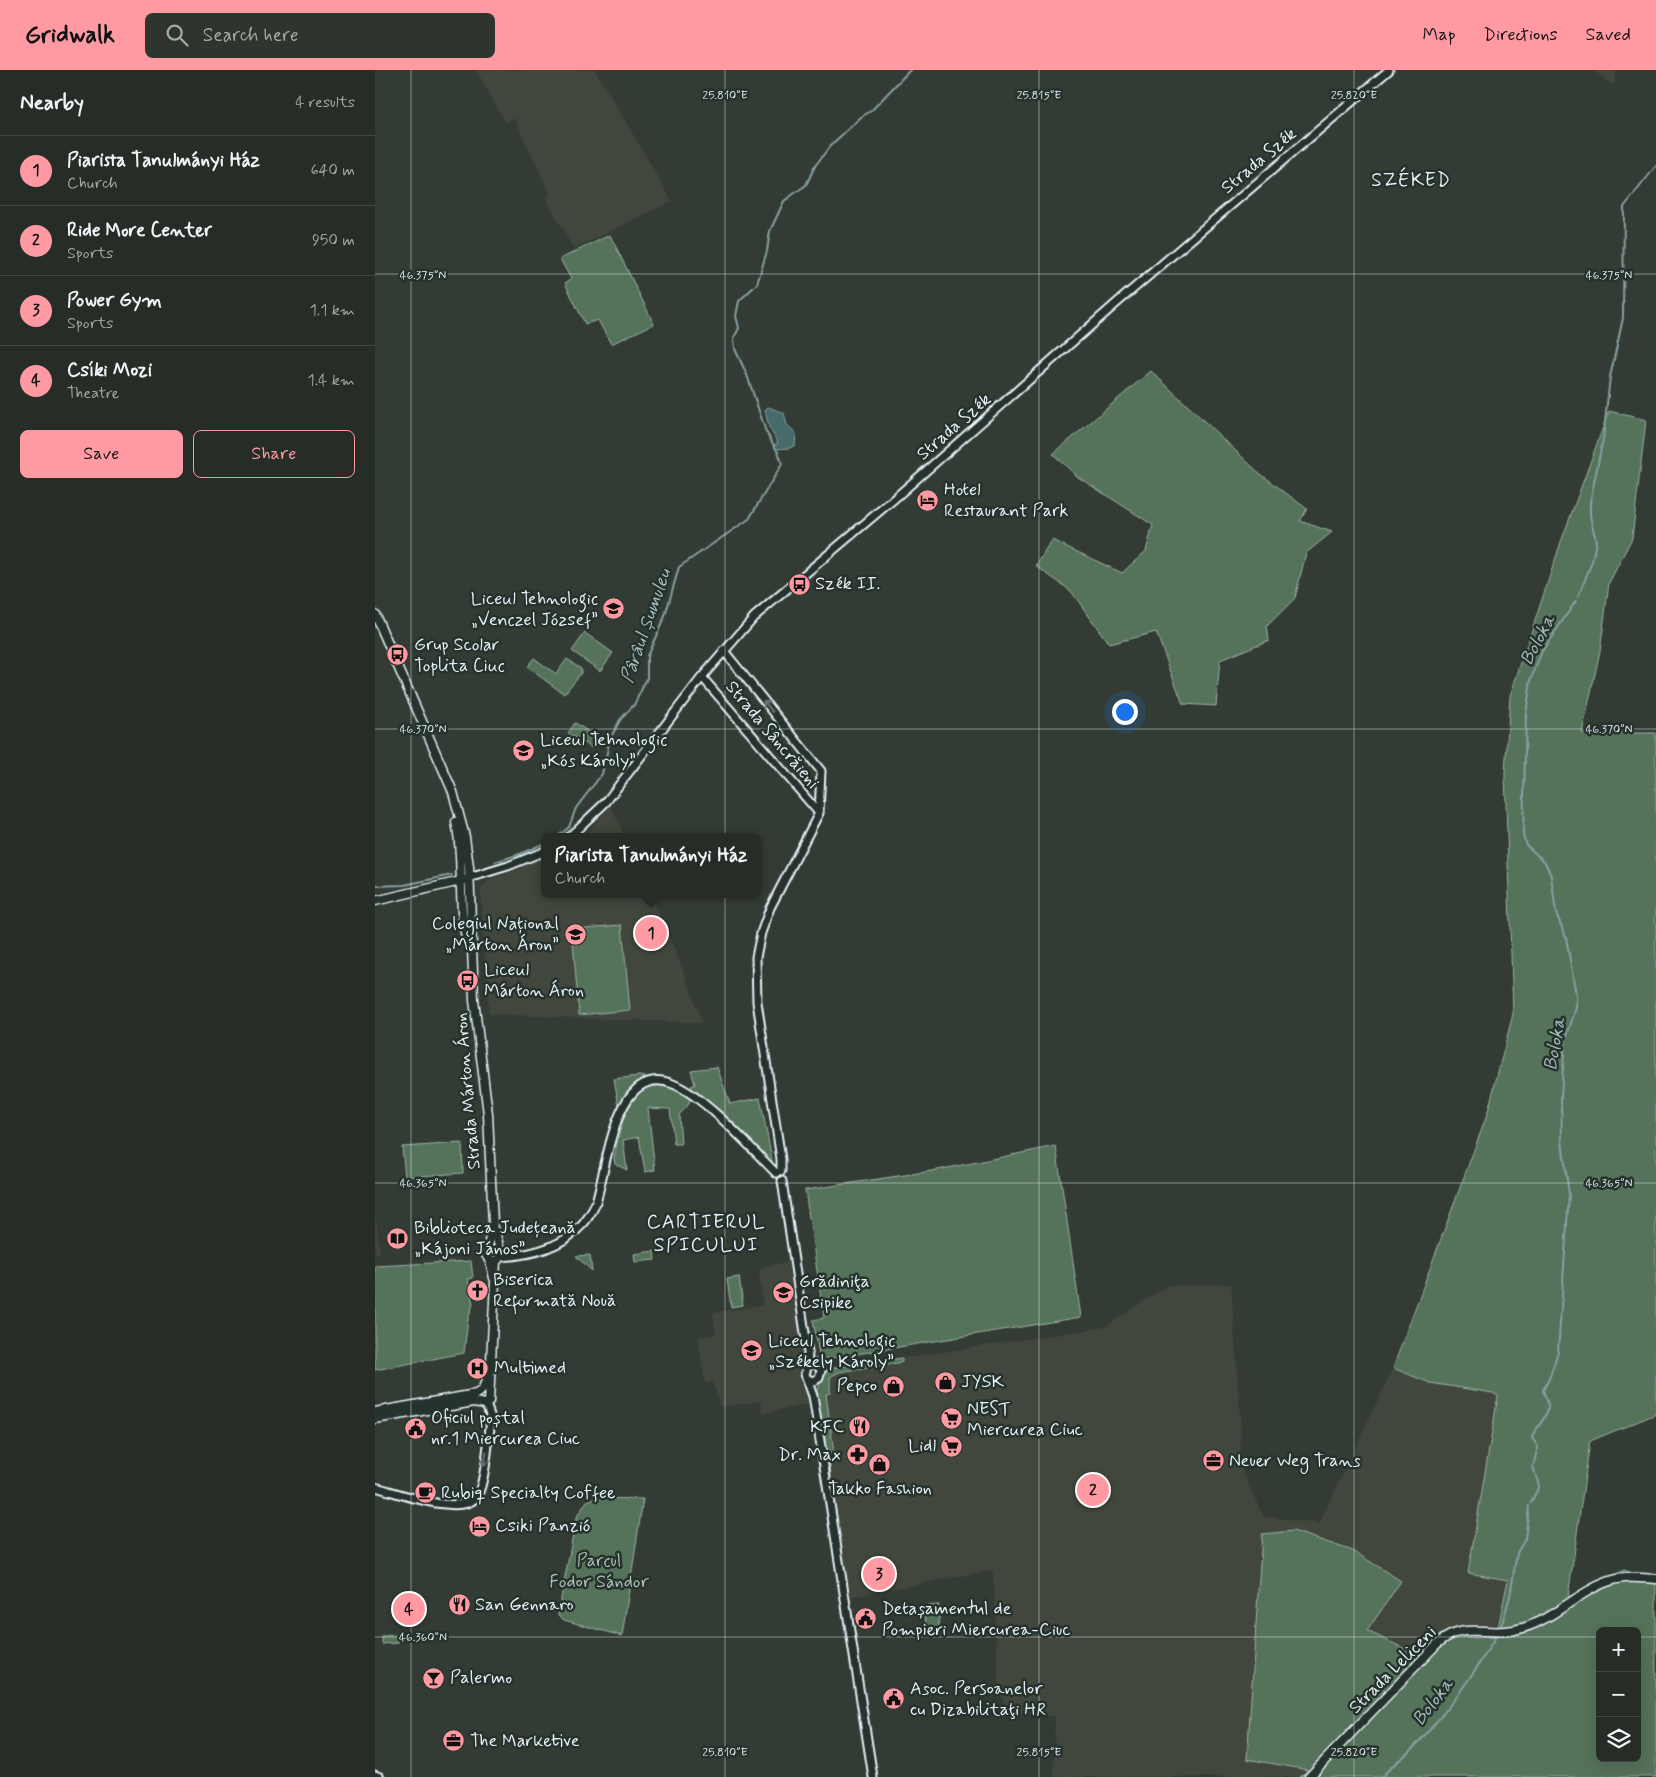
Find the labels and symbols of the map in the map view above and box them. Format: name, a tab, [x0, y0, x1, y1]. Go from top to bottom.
text: 25.810°E	[702, 88, 748, 104]
text: 25.815°E	[1017, 88, 1061, 104]
text: 25.820°E	[1331, 88, 1377, 104]
street label: Strada Szék	[1216, 122, 1302, 200]
district label: SZÉKED	[1371, 167, 1451, 193]
text: 46.375°N	[400, 268, 446, 284]
text: 46.375°N	[1586, 268, 1632, 284]
street label: Strada Szék	[912, 388, 996, 466]
place label: Hotel Restaurant Park	[944, 478, 1068, 523]
hotel icon: Hotel Restaurant Park	[916, 488, 940, 512]
water label: Pârâul Șumuleu	[615, 564, 678, 686]
bus stop icon: Szék II.	[787, 572, 811, 596]
place label: Szék II.	[815, 572, 880, 596]
place label: Liceul Tehnologic „Venczel József”	[471, 587, 598, 632]
school or university icon: Liceul Tehnologic „Venczel József”	[602, 597, 626, 621]
water label: Boloka	[1514, 610, 1562, 669]
place label: Grup Scolar Toplita Ciuc	[414, 633, 505, 678]
bus stop icon: Grup Scolar Toplita Ciuc	[386, 643, 410, 667]
street label: Strada Sâncrăieni	[720, 676, 824, 794]
one-way arrow	[763, 699, 774, 712]
your location	[1112, 699, 1138, 725]
text: 46.370°N	[399, 722, 447, 738]
text: 46.370°N	[1585, 722, 1633, 738]
place label: Liceul Tehnologic „Kós Károly”	[540, 728, 667, 773]
school or university icon: Liceul Tehnologic „Kós Károly”	[512, 738, 536, 762]
place label: Colegiul Național „Márton Áron”	[432, 912, 559, 957]
pin: 1	[635, 914, 667, 952]
school or university icon: Colegiul Național „Márton Áron”	[563, 922, 587, 946]
place label: Liceul Márton Áron	[484, 958, 584, 1003]
bus stop icon: Liceul Márton Áron	[456, 968, 480, 992]
street label: Strada Márton Áron	[449, 1012, 487, 1170]
water label: Boloka	[1538, 1015, 1572, 1072]
text: 46.365°N	[399, 1176, 447, 1192]
text: 46.365°N	[1585, 1176, 1633, 1192]
district label: CARTIERUL SPICULUI	[647, 1209, 765, 1259]
place label: Biblioteca Județeană „Kájoni János”	[414, 1216, 576, 1261]
library icon: Biblioteca Județeană „Kájoni János”	[386, 1226, 410, 1250]
place label: Biserica Reformată Nouă	[493, 1268, 616, 1315]
place label: Grădiniţa Csipike	[799, 1270, 870, 1315]
church icon: Biserica Reformată Nouă	[465, 1278, 489, 1302]
school or university icon: Grădiniţa Csipike	[771, 1280, 795, 1304]
place label: Liceul Tehnologic „Székely Károly”	[768, 1329, 895, 1374]
school or university icon: Liceul Tehnologic „Székely Károly”	[740, 1339, 764, 1363]
hospital icon: Multimed	[466, 1356, 490, 1380]
place label: Multimed	[494, 1356, 566, 1380]
shop icon: JYSK	[933, 1370, 957, 1394]
place label: JYSK	[961, 1370, 1004, 1394]
place label: Pepco	[837, 1374, 877, 1398]
shop icon: Pepco	[881, 1374, 905, 1398]
place label: NEST Miercurea Ciuc	[967, 1397, 1083, 1442]
place label: Oficiul poștal nr.1 Miercurea Ciuc	[431, 1406, 580, 1451]
supermarket icon: NEST Miercurea Ciuc	[939, 1407, 963, 1431]
place label: KFC	[810, 1415, 844, 1439]
restaurant icon: KFC	[848, 1415, 872, 1439]
public building icon: Oficiul poștal nr.1 Miercurea Ciuc	[403, 1416, 427, 1440]
place label: Lidl	[908, 1434, 936, 1458]
supermarket icon: Lidl	[940, 1434, 964, 1458]
place label: Dr. Max	[778, 1443, 841, 1467]
pharmacy icon: Dr. Max	[845, 1443, 869, 1467]
office icon: Neuer Weg Trans	[1201, 1449, 1225, 1473]
place label: Neuer Weg Trans	[1229, 1449, 1361, 1474]
one-way arrow	[480, 1451, 490, 1467]
shop icon: Takko Fashion	[868, 1452, 892, 1476]
pin: 2	[1077, 1471, 1109, 1509]
place label: Takko Fashion	[828, 1477, 932, 1501]
cafe icon: Rubiq Specialty Coffee	[413, 1481, 437, 1505]
place label: Rubiq Specialty Coffee	[441, 1481, 616, 1505]
hotel icon: Csiki Panzió	[467, 1514, 491, 1538]
place label: Csiki Panzió	[495, 1514, 590, 1538]
park label: Parcul Fodor Sándor	[549, 1549, 649, 1594]
pin: 3	[863, 1555, 895, 1593]
pin: 4	[393, 1590, 425, 1628]
restaurant icon: San Gennaro	[447, 1593, 471, 1617]
place label: San Gennaro	[475, 1593, 574, 1617]
place label: Detașamentul de Pompieri Miercurea-Ciuc	[882, 1597, 1071, 1642]
public building icon: Detașamentul de Pompieri Miercurea-Ciuc	[854, 1607, 878, 1631]
street label: Strada Leliceni	[1344, 1621, 1442, 1719]
text: 46.360°N	[399, 1630, 447, 1646]
bar icon: Palermo	[422, 1666, 446, 1690]
place label: Palermo	[450, 1666, 512, 1690]
water label: Boloka	[1407, 1673, 1460, 1731]
place label: Asoc. Persoanelor cu Dizabilitaţi HR	[910, 1677, 1046, 1722]
public building icon: Asoc. Persoanelor cu Dizabilitaţi HR	[882, 1687, 906, 1711]
office icon: The Marketive	[442, 1729, 466, 1753]
place label: The Marketive	[470, 1729, 580, 1753]
text: 25.810°E	[702, 1745, 748, 1761]
text: 25.815°E	[1017, 1745, 1061, 1761]
text: 25.820°E	[1331, 1745, 1377, 1761]

